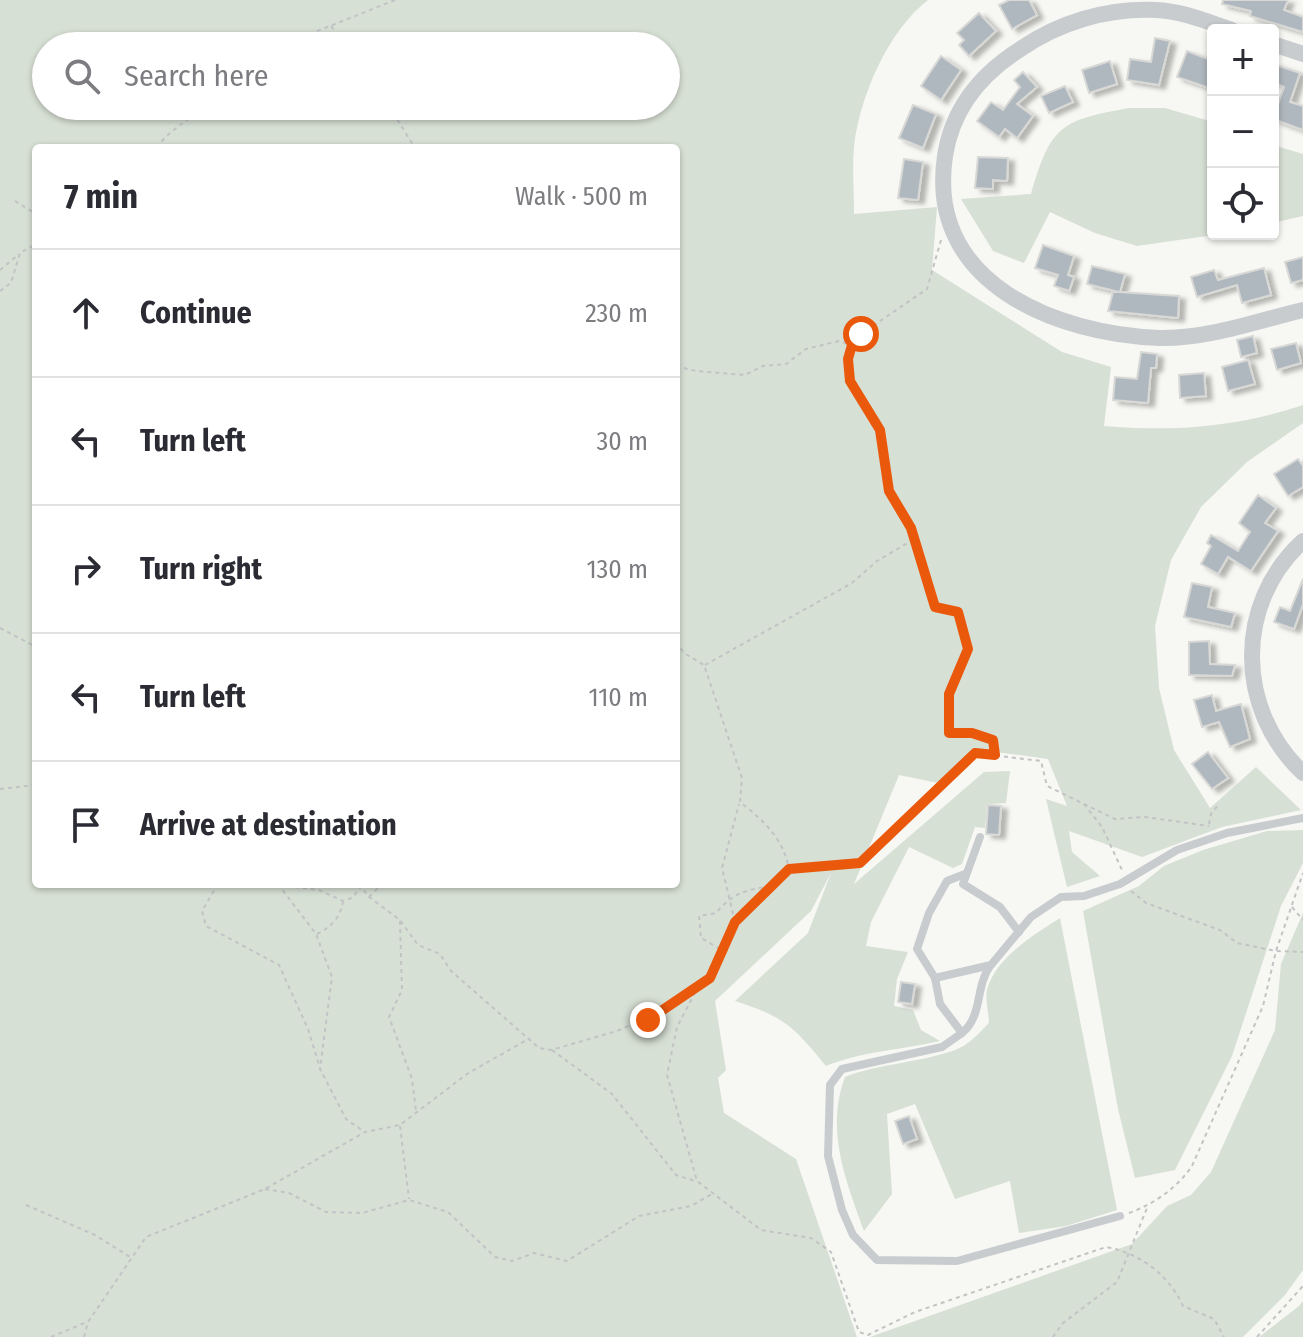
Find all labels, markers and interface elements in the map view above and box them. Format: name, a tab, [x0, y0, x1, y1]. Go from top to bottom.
map controls	[1207, 24, 1279, 240]
button: +	[1207, 24, 1279, 96]
search box	[32, 32, 680, 120]
icon: search	[60, 54, 104, 98]
text: Search here	[124, 58, 269, 94]
button: −	[1207, 96, 1279, 168]
button: locate	[1207, 168, 1279, 240]
text: 7 min	[64, 176, 138, 217]
text: Walk · 500 m	[515, 181, 648, 212]
icon: ahead	[64, 291, 108, 335]
text: Continue	[140, 295, 252, 331]
text: 230 m	[585, 298, 648, 329]
route start	[843, 316, 879, 352]
icon: left	[64, 419, 108, 463]
text: Turn left	[140, 423, 246, 459]
text: 30 m	[597, 426, 648, 457]
icon: right	[64, 547, 108, 591]
text: Turn right	[140, 551, 262, 587]
text: 130 m	[586, 554, 648, 585]
icon: left	[64, 675, 108, 719]
text: Turn left	[140, 679, 246, 715]
text: 110 m	[588, 682, 648, 713]
icon: arrive	[64, 803, 108, 847]
text: Arrive at destination	[140, 807, 397, 843]
route end	[630, 1002, 666, 1038]

